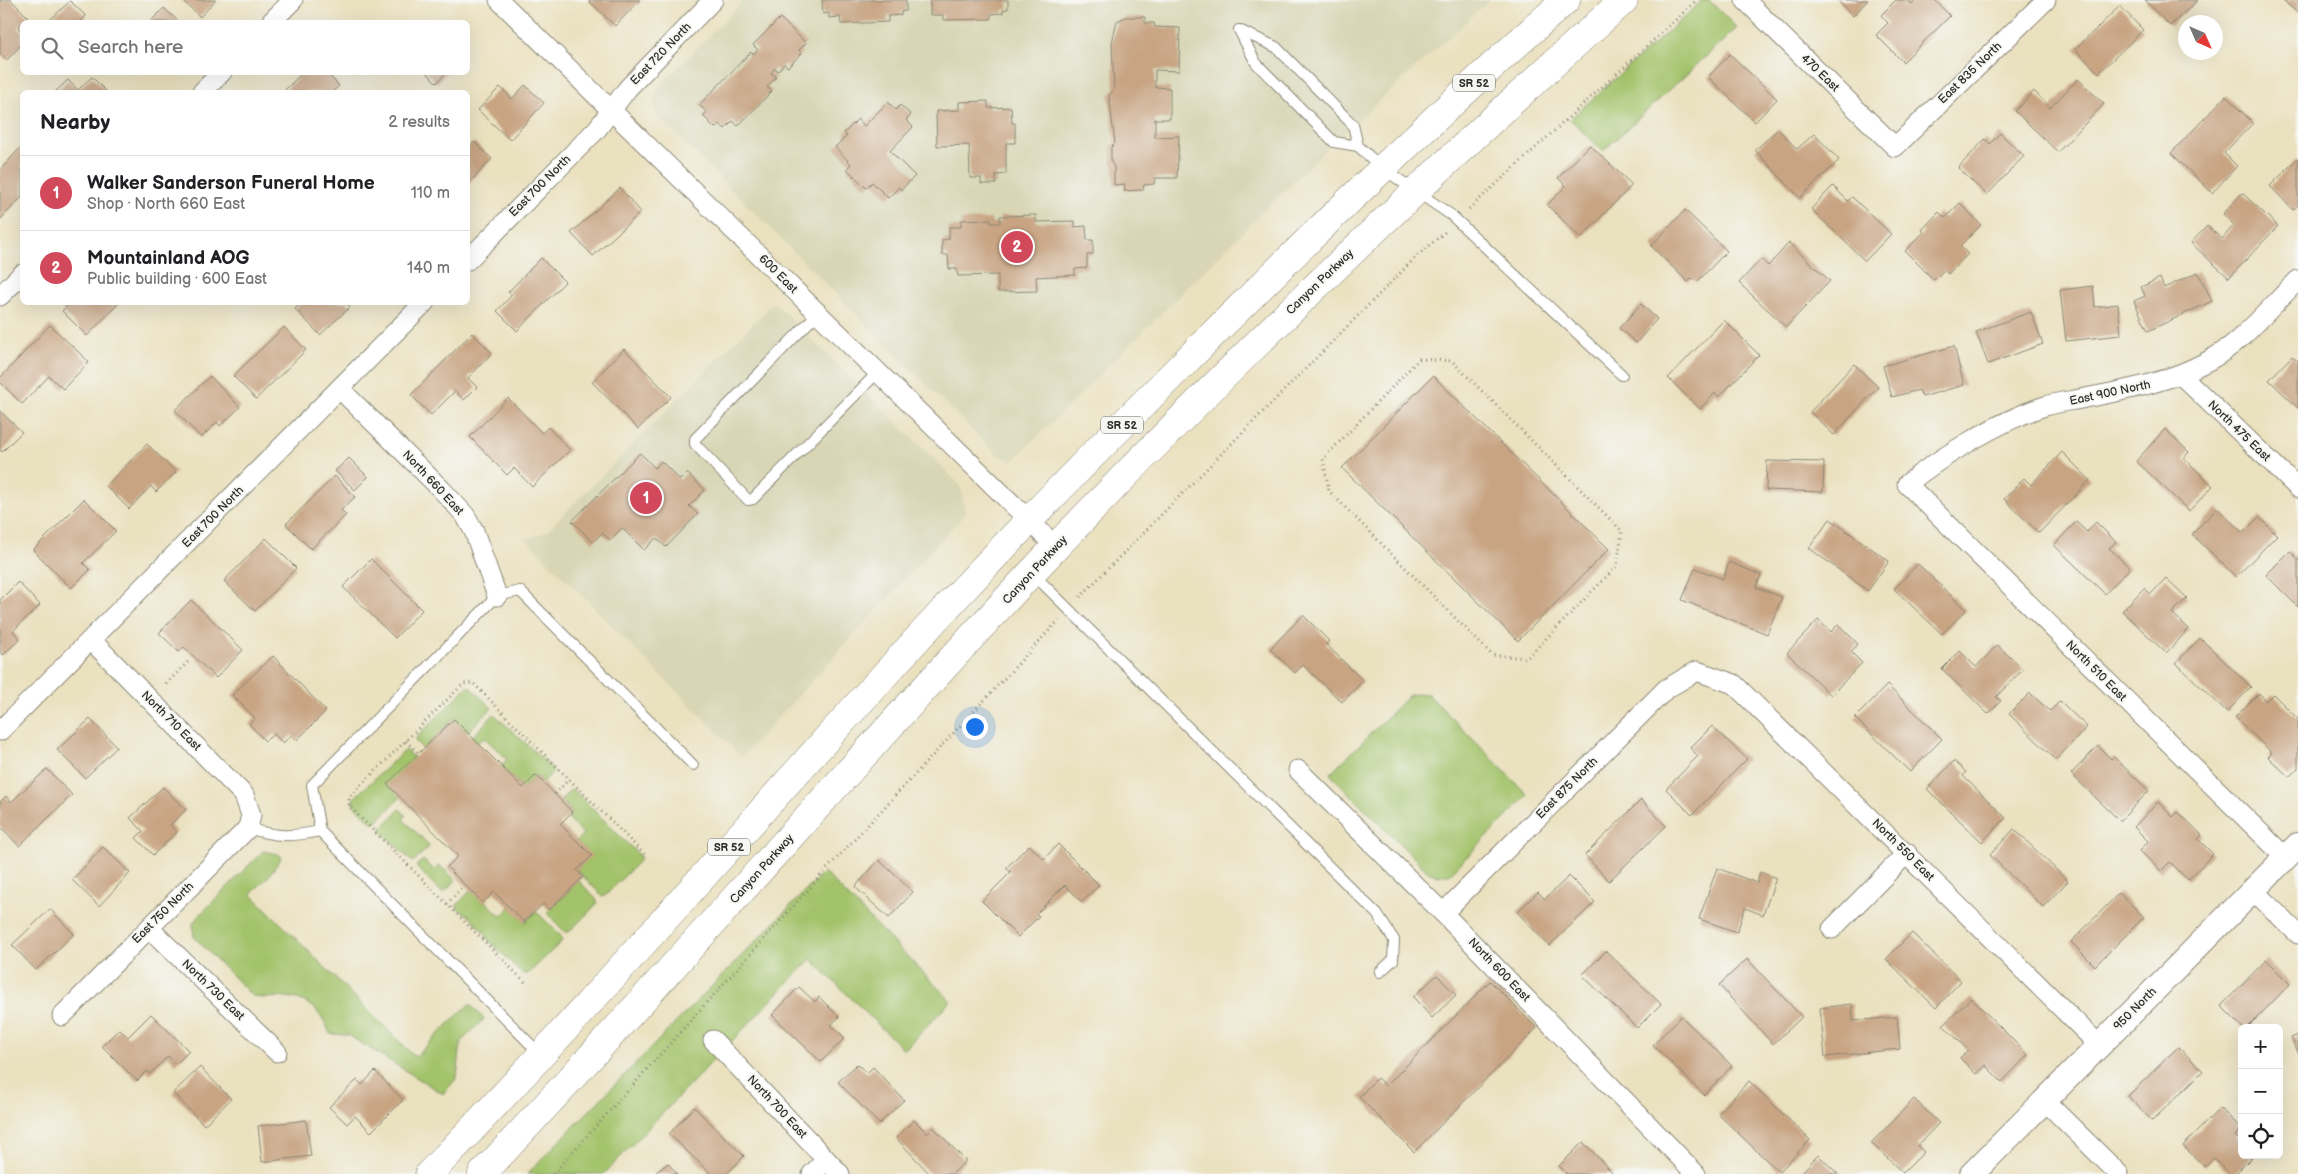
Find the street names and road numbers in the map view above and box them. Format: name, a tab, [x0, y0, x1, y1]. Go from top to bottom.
street label: East 720 North	[627, 19, 695, 88]
street label: East 835 North	[1935, 39, 2005, 107]
street label: 470 East	[1798, 51, 1843, 95]
road number: SR 52	[1453, 75, 1495, 92]
street label: East 700 North	[506, 152, 574, 220]
street label: Canyon Parkway	[1283, 246, 1357, 318]
street label: 600 East	[755, 251, 801, 297]
street label: East 900 North	[2068, 377, 2152, 409]
street label: North 475 East	[2204, 397, 2274, 465]
road number: SR 52	[1101, 416, 1143, 434]
street label: North 660 East	[399, 447, 467, 519]
street label: East 700 North	[179, 483, 247, 551]
street label: Canyon Parkway	[999, 532, 1071, 607]
street label: North 510 East	[2062, 637, 2130, 705]
street label: North 710 East	[138, 688, 204, 754]
street label: East 875 North	[1533, 754, 1601, 822]
street label: North 550 East	[1869, 816, 1938, 885]
street label: Canyon Parkway	[727, 831, 797, 907]
road number: SR 52	[708, 839, 750, 856]
street label: East 750 North	[129, 879, 197, 947]
street label: North 600 East	[1465, 935, 1533, 1005]
street label: North 730 East	[178, 956, 248, 1024]
street label: 950 North	[2110, 984, 2160, 1034]
street label: North 700 East	[744, 1072, 810, 1142]

